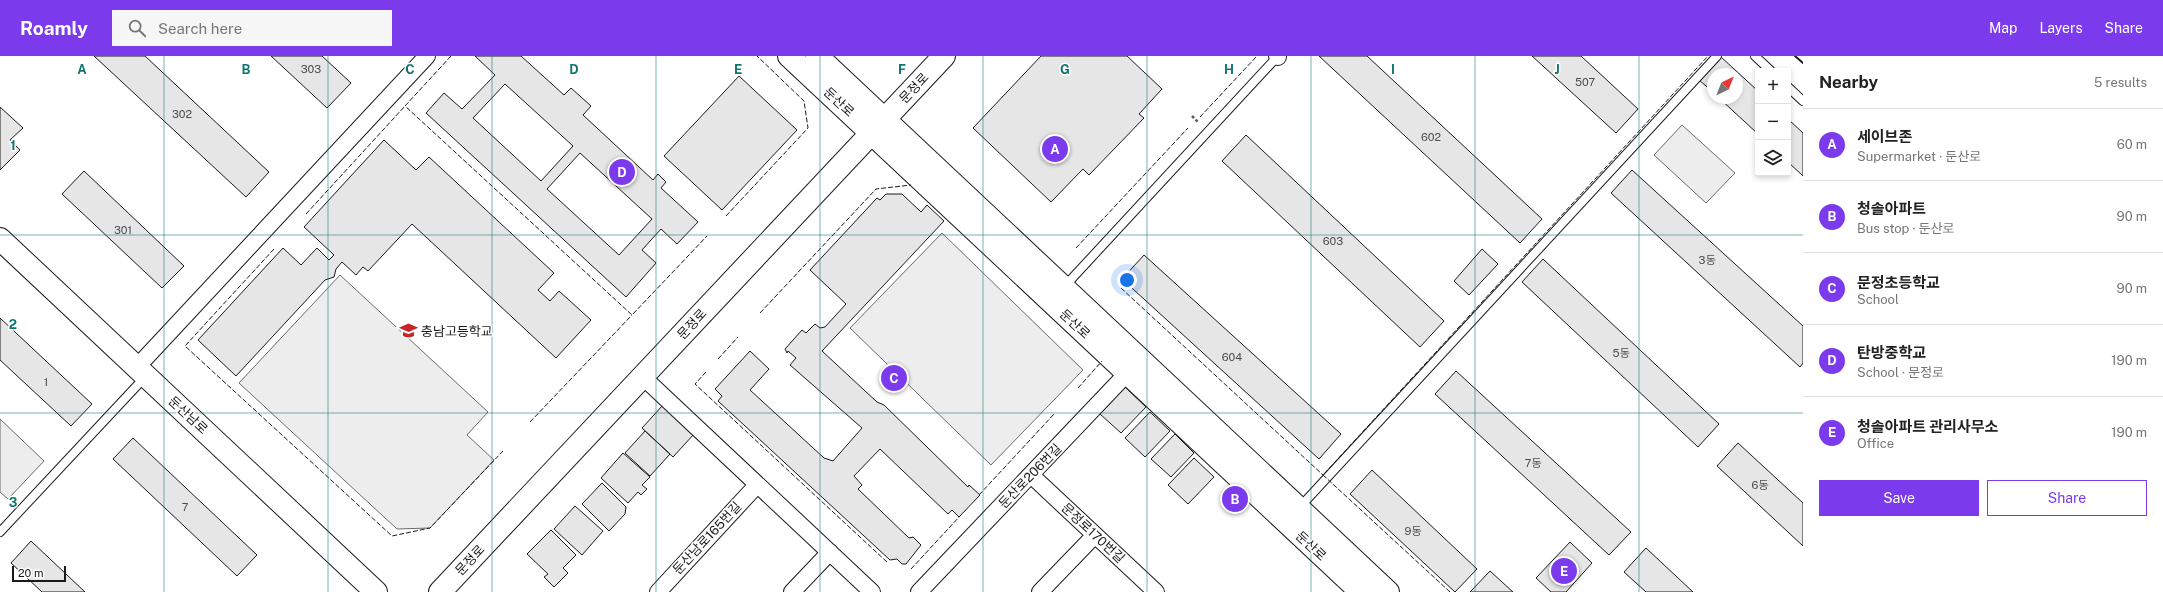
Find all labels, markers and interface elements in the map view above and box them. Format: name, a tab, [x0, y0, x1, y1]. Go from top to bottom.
search box	[112, 10, 392, 46]
text: Roamly	[20, 17, 88, 39]
icon: search	[126, 17, 148, 39]
text: Search here	[158, 20, 242, 37]
text: Map	[1989, 20, 2017, 36]
text: Layers	[2039, 20, 2083, 36]
text: Share	[2105, 20, 2143, 36]
text: A	[77, 62, 87, 77]
text: B	[242, 62, 251, 77]
text: C	[405, 62, 415, 77]
text: D	[569, 62, 579, 77]
text: E	[734, 62, 742, 77]
text: F	[898, 62, 906, 77]
text: G	[1060, 62, 1070, 77]
text: H	[1224, 62, 1234, 77]
text: I	[1391, 62, 1395, 77]
text: J	[1554, 62, 1560, 77]
house number: 303	[301, 63, 321, 75]
north arrow	[1707, 68, 1743, 104]
map controls	[1755, 68, 1791, 176]
button: +	[1755, 68, 1791, 104]
street label: 문정로	[896, 70, 932, 106]
text: Nearby	[1819, 72, 1878, 92]
text: 5 results	[2094, 75, 2147, 90]
house number: 507	[1575, 76, 1595, 88]
street label: 둔산로	[821, 84, 857, 120]
button: −	[1755, 104, 1791, 140]
house number: 302	[172, 108, 193, 120]
text: 세이브존	[1857, 128, 1912, 145]
house number: 602	[1421, 131, 1441, 143]
pin: A	[1042, 134, 1068, 164]
text: A	[1827, 137, 1837, 152]
text: 60 m	[2117, 137, 2147, 152]
text: 1	[10, 138, 16, 153]
button: layers	[1755, 140, 1791, 176]
text: Supermarket · 둔산로	[1857, 149, 1981, 164]
pin: D	[609, 157, 635, 187]
text: 청솔아파트	[1857, 200, 1926, 217]
text: B	[1828, 209, 1836, 224]
text: 90 m	[2117, 209, 2147, 224]
text: Bus stop · 둔산로	[1857, 221, 1954, 236]
house number: 301	[114, 224, 132, 236]
house number: 603	[1323, 235, 1343, 247]
house number: 3동	[1698, 254, 1716, 266]
your location	[1117, 270, 1137, 290]
text: 문정초등학교	[1857, 274, 1940, 291]
text: C	[1827, 281, 1837, 296]
text: 90 m	[2117, 281, 2147, 296]
text: School	[1857, 292, 1899, 307]
street label: 문정로	[674, 306, 710, 342]
street label: 둔산로	[1057, 306, 1093, 342]
text: 2	[9, 317, 17, 332]
school or university icon: 충남고등학교	[398, 321, 418, 341]
place label: 충남고등학교	[421, 324, 493, 339]
text: 탄방중학교	[1857, 344, 1926, 361]
house number: 5동	[1612, 347, 1630, 359]
house number: 604	[1222, 351, 1242, 363]
text: D	[1827, 353, 1837, 368]
text: 190 m	[2111, 353, 2147, 368]
pin: C	[881, 363, 907, 393]
text: School · 문정로	[1857, 365, 1944, 380]
house number: 1	[44, 376, 48, 388]
street label: 둔산남로	[165, 393, 211, 437]
text: 청솔아파트 관리사무소	[1857, 418, 1998, 435]
text: E	[1828, 425, 1836, 440]
text: 190 m	[2111, 425, 2147, 440]
text: Office	[1857, 436, 1894, 451]
street label: 둔산로206번길	[996, 441, 1064, 511]
house number: 7동	[1525, 457, 1541, 469]
house number: 6동	[1752, 479, 1768, 491]
button: Save	[1819, 480, 1979, 516]
button: Share	[1987, 480, 2147, 516]
pin: B	[1222, 484, 1248, 514]
text: 3	[9, 495, 18, 510]
street label: 둔산남로165번길	[670, 499, 744, 577]
street label: 문정로170번길	[1058, 500, 1128, 566]
house number: 7	[182, 501, 189, 513]
house number: 9동	[1405, 525, 1422, 537]
street label: 둔산로	[1293, 528, 1329, 564]
street label: 문정로	[452, 542, 488, 578]
pin: E	[1551, 556, 1577, 586]
scale bar	[12, 564, 66, 583]
text: 20 m	[18, 567, 43, 579]

